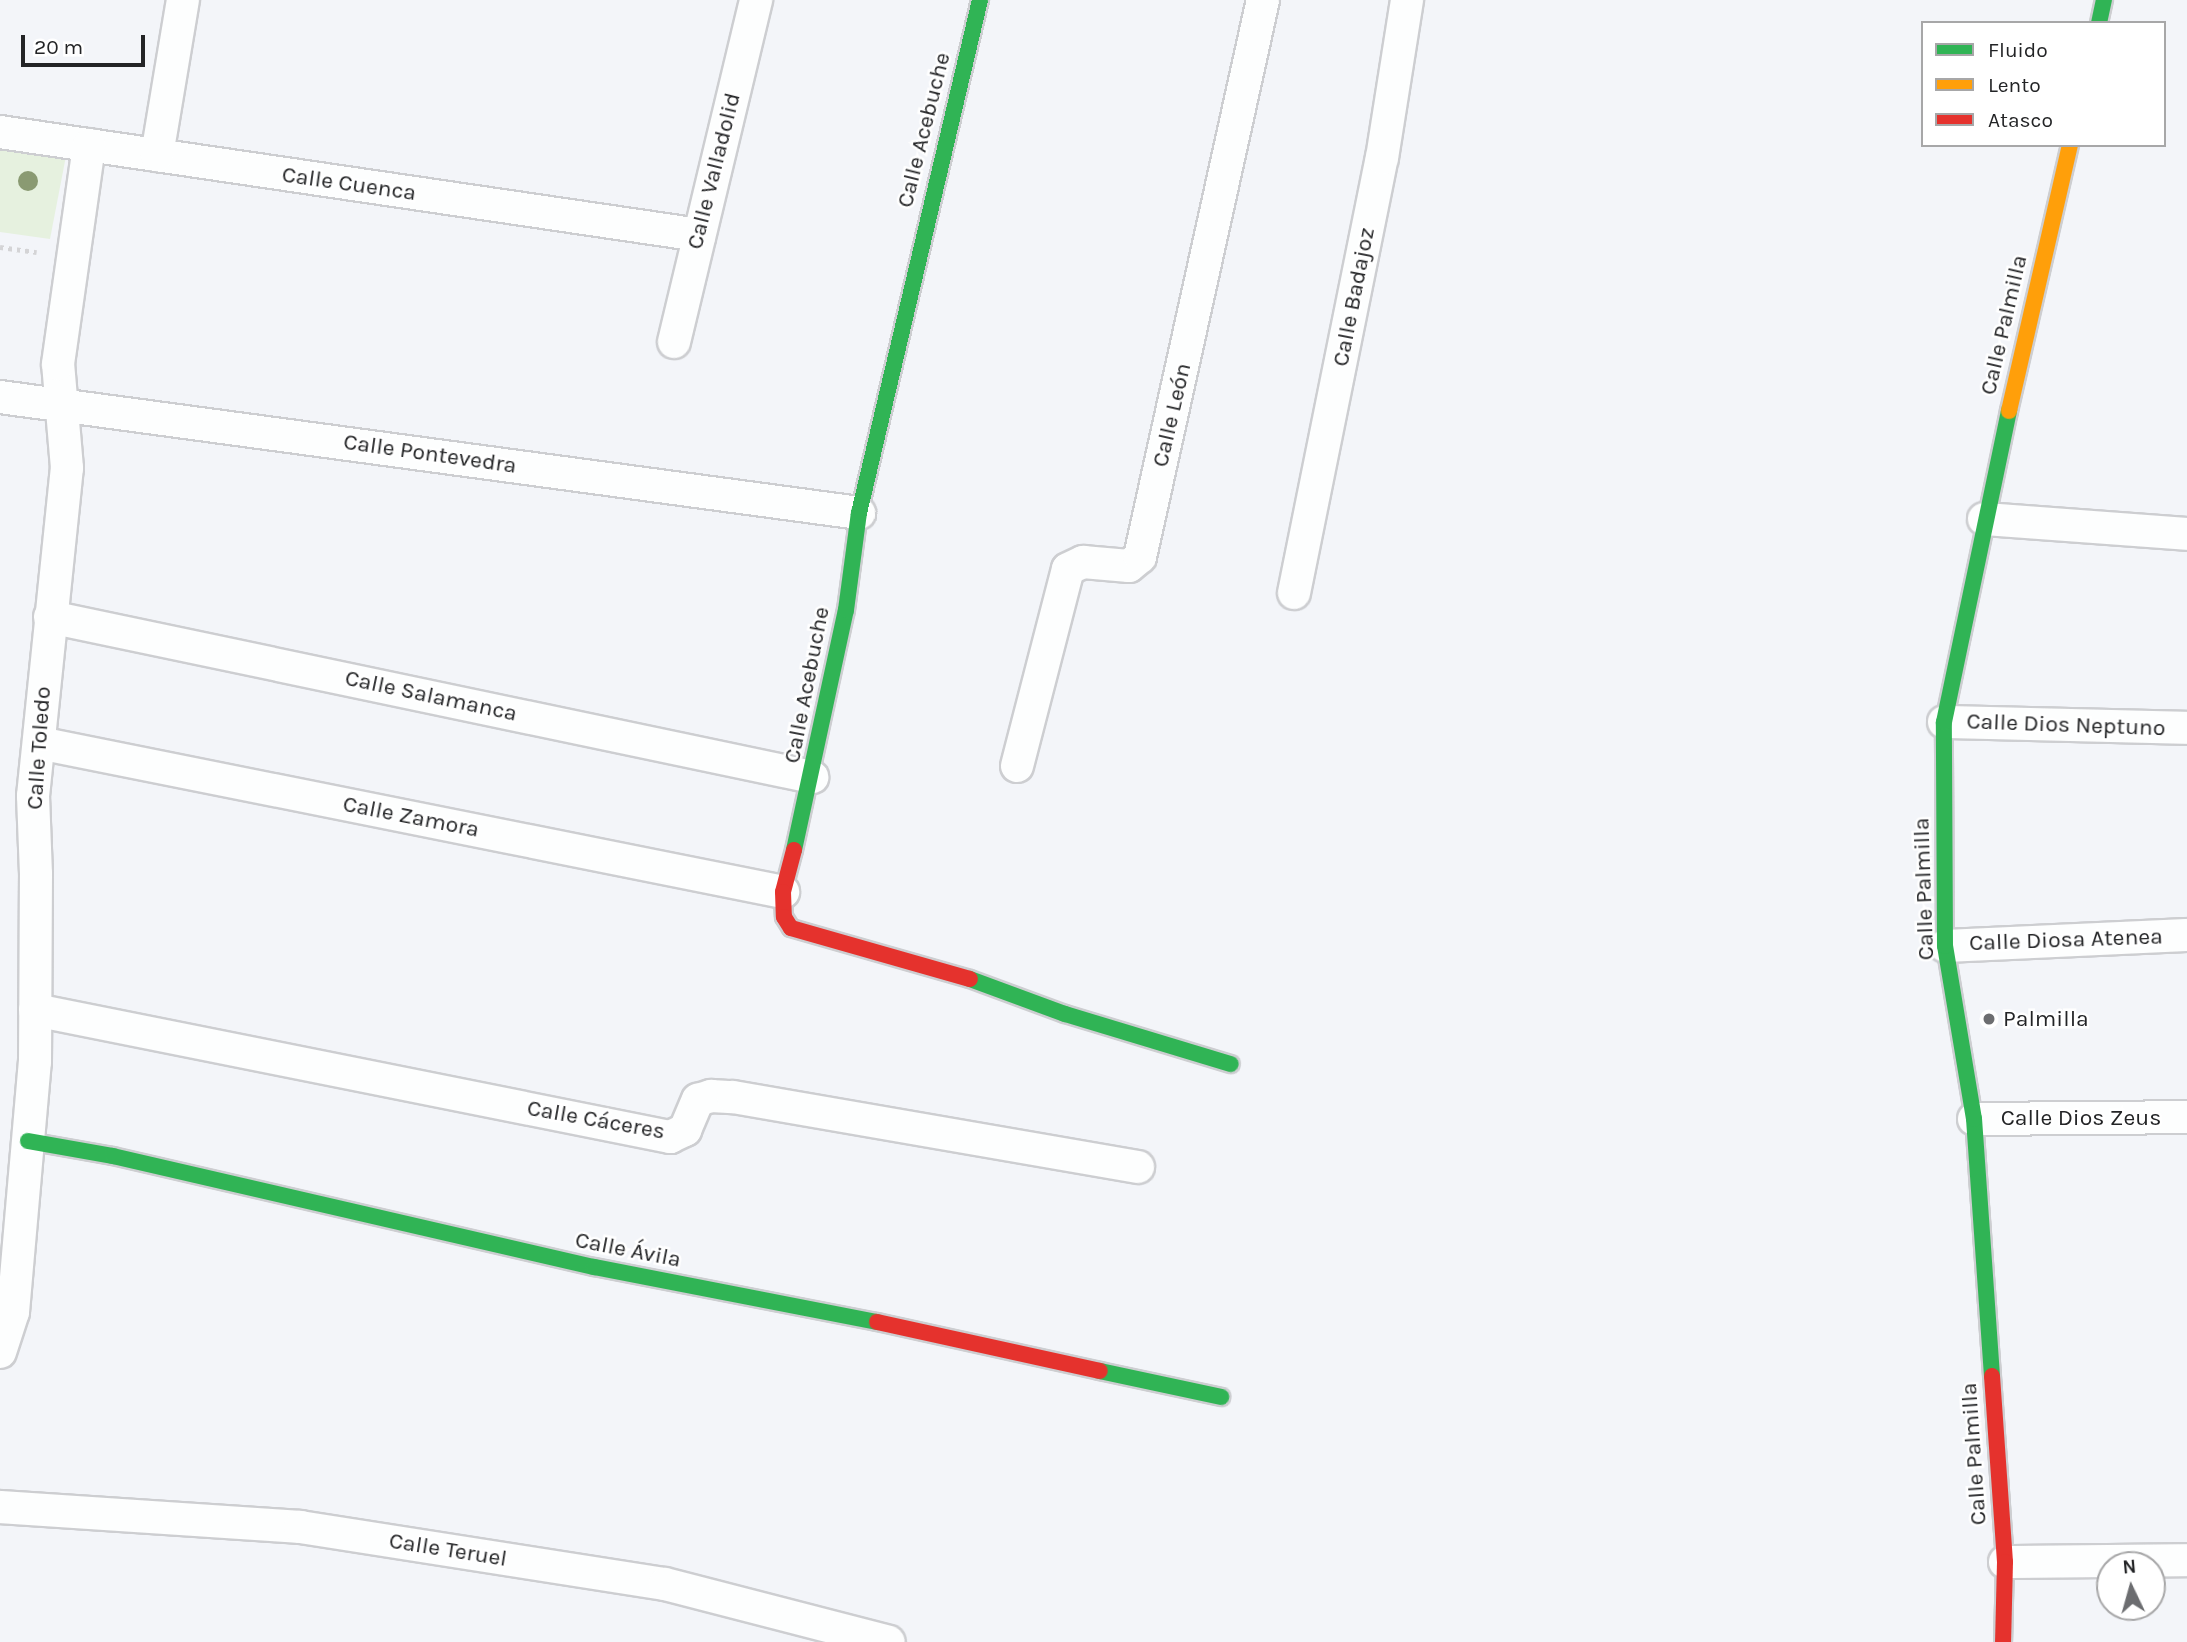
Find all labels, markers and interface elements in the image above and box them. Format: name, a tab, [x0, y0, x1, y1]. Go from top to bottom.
scale bar	[24, 21, 149, 65]
legend	[1921, 21, 2166, 147]
text: 20 m	[34, 35, 83, 59]
text: Fluido	[1988, 38, 2048, 62]
street label: Calle Acebuche	[891, 50, 957, 210]
text: Lento	[1988, 73, 2041, 97]
street label: Calle Valladolid	[681, 90, 747, 252]
text: Atasco	[1988, 108, 2053, 132]
street label: Calle Cuenca	[280, 161, 418, 207]
street label: Calle Badajoz	[1327, 225, 1381, 369]
street label: Calle Palmilla	[1975, 252, 2033, 398]
street label: Calle León	[1147, 360, 1197, 470]
street label: Calle Pontevedra	[342, 428, 518, 480]
street label: Calle Acebuche	[778, 604, 836, 766]
street label: Calle Salamanca	[342, 664, 520, 728]
street label: Calle Toledo	[21, 685, 57, 811]
street label: Calle Dios Neptuno	[1966, 708, 2166, 742]
street label: Calle Zamora	[341, 790, 481, 844]
street label: Calle Palmilla	[1908, 817, 1940, 961]
street label: Calle Diosa Atenea	[1969, 923, 2163, 957]
place label: Palmilla	[2003, 1005, 2089, 1033]
marker: Palmilla	[1981, 1011, 1997, 1027]
street label: Calle Cáceres	[525, 1094, 667, 1146]
street label: Calle Dios Zeus	[2001, 1104, 2161, 1132]
street label: Calle Ávila	[573, 1226, 683, 1274]
street label: Calle Palmilla	[1955, 1382, 1993, 1526]
street label: Calle Teruel	[387, 1527, 509, 1573]
north arrow	[2096, 1551, 2166, 1621]
text: N	[2122, 1556, 2137, 1579]

